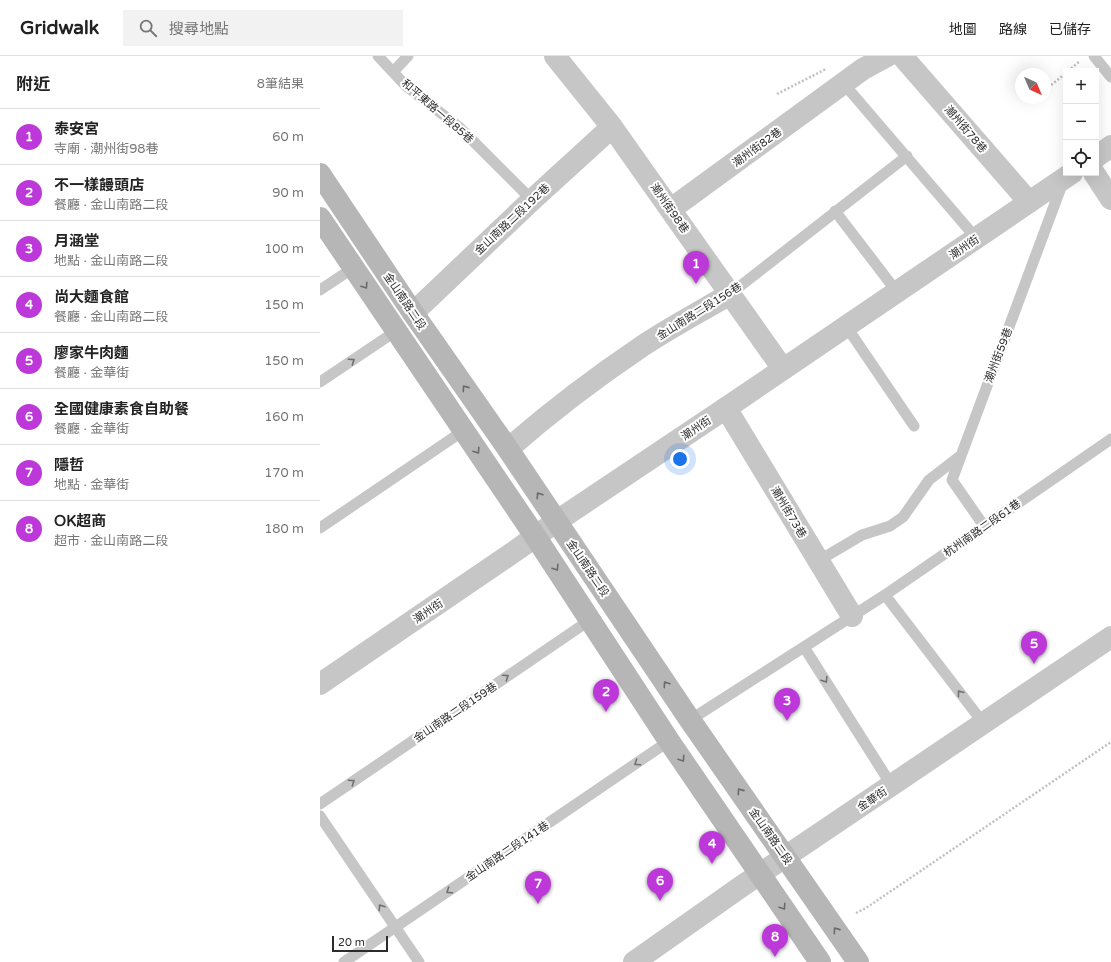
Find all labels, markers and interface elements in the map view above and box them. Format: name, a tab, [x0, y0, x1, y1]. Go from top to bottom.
search box	[123, 10, 403, 46]
text: Gridwalk	[20, 17, 99, 39]
icon: search	[137, 17, 159, 39]
text: 搜尋地點	[169, 20, 229, 38]
text: 地圖	[949, 21, 977, 38]
text: 路線	[999, 21, 1027, 38]
text: 已儲存	[1049, 21, 1091, 38]
north arrow	[1015, 68, 1051, 104]
map controls	[1063, 68, 1099, 176]
button: +	[1063, 68, 1099, 104]
text: 附近	[16, 74, 50, 95]
text: 8筆結果	[257, 76, 304, 92]
street label: 和平東路一段85巷	[399, 77, 476, 146]
street label: 潮州街78巷	[942, 103, 989, 155]
button: −	[1063, 104, 1099, 140]
text: 泰安宮	[54, 120, 99, 138]
street label: 潮州街82巷	[730, 125, 785, 170]
text: 1	[25, 129, 33, 145]
text: 60 m	[272, 129, 304, 145]
button: locate	[1063, 140, 1099, 176]
text: 寺廟 · 潮州街98巷	[54, 141, 158, 157]
text: 不一樣饅頭店	[54, 176, 144, 194]
street label: 金山南路二段192巷	[472, 181, 553, 257]
street label: 潮州街98巷	[648, 181, 691, 236]
text: 2	[25, 185, 33, 201]
text: 90 m	[272, 185, 304, 201]
text: 餐廳 · 金山南路二段	[54, 197, 168, 213]
text: 月涵堂	[54, 232, 99, 250]
street label: 潮州街	[947, 233, 982, 262]
text: 3	[25, 241, 33, 257]
text: 100 m	[264, 241, 304, 257]
pin: 1	[683, 251, 709, 284]
text: 地點 · 金山南路二段	[54, 253, 168, 269]
street label: 金山南路二段	[381, 270, 428, 332]
street label: 金山南路二段156巷	[654, 280, 744, 343]
one-way arrow	[360, 281, 367, 288]
text: 尚大麵食館	[54, 288, 129, 306]
text: 4	[25, 297, 33, 313]
text: 150 m	[264, 297, 304, 313]
text: 餐廳 · 金山南路二段	[54, 309, 168, 325]
street label: 潮州街59巷	[982, 326, 1015, 385]
text: 廖家牛肉麵	[54, 344, 129, 362]
text: 5	[25, 353, 33, 369]
text: 150 m	[264, 353, 304, 369]
one-way arrow	[348, 359, 355, 366]
text: 餐廳 · 金華街	[54, 365, 129, 381]
one-way arrow	[463, 385, 470, 392]
text: 全國健康素食自助餐	[54, 400, 189, 418]
text: 6	[25, 409, 33, 425]
text: 160 m	[264, 409, 304, 425]
street label: 潮州街	[679, 414, 714, 443]
text: 餐廳 · 金華街	[54, 421, 129, 437]
one-way arrow	[472, 447, 479, 454]
your location	[670, 449, 690, 469]
text: 隱哲	[54, 456, 84, 474]
text: 7	[25, 465, 33, 481]
text: 170 m	[264, 465, 304, 481]
text: 地點 · 金華街	[54, 477, 129, 493]
street label: 潮州街73巷	[768, 484, 809, 540]
one-way arrow	[536, 492, 544, 499]
street label: 杭州南路二段61巷	[941, 497, 1023, 560]
text: OK超商	[54, 512, 106, 530]
text: 8	[25, 521, 33, 537]
text: 180 m	[264, 521, 304, 537]
text: 超市 · 金山南路二段	[54, 533, 168, 549]
street label: 金山南路二段	[564, 537, 611, 599]
one-way arrow	[551, 564, 558, 571]
street label: 潮州街	[411, 597, 446, 626]
pin: 5	[1021, 631, 1047, 664]
one-way arrow	[502, 674, 509, 682]
one-way arrow	[820, 676, 827, 683]
pin: 2	[593, 679, 619, 712]
street label: 金山南路二段159巷	[411, 680, 499, 745]
one-way arrow	[663, 681, 671, 688]
pin: 3	[774, 688, 800, 721]
one-way arrow	[958, 691, 965, 698]
one-way arrow	[677, 754, 684, 761]
one-way arrow	[634, 758, 641, 766]
one-way arrow	[348, 779, 355, 787]
street label: 金華街	[855, 785, 890, 814]
one-way arrow	[737, 788, 745, 795]
street label: 金山南路二段	[746, 806, 795, 867]
street label: 金山南路二段141巷	[463, 819, 551, 884]
pin: 4	[699, 831, 725, 864]
pin: 6	[647, 868, 673, 901]
pin: 7	[525, 871, 551, 904]
one-way arrow	[446, 886, 453, 893]
one-way arrow	[778, 903, 786, 910]
one-way arrow	[379, 904, 386, 911]
pin: 8	[762, 924, 788, 957]
one-way arrow	[833, 927, 841, 934]
scale bar	[332, 934, 388, 953]
text: 20 m	[338, 936, 365, 949]

